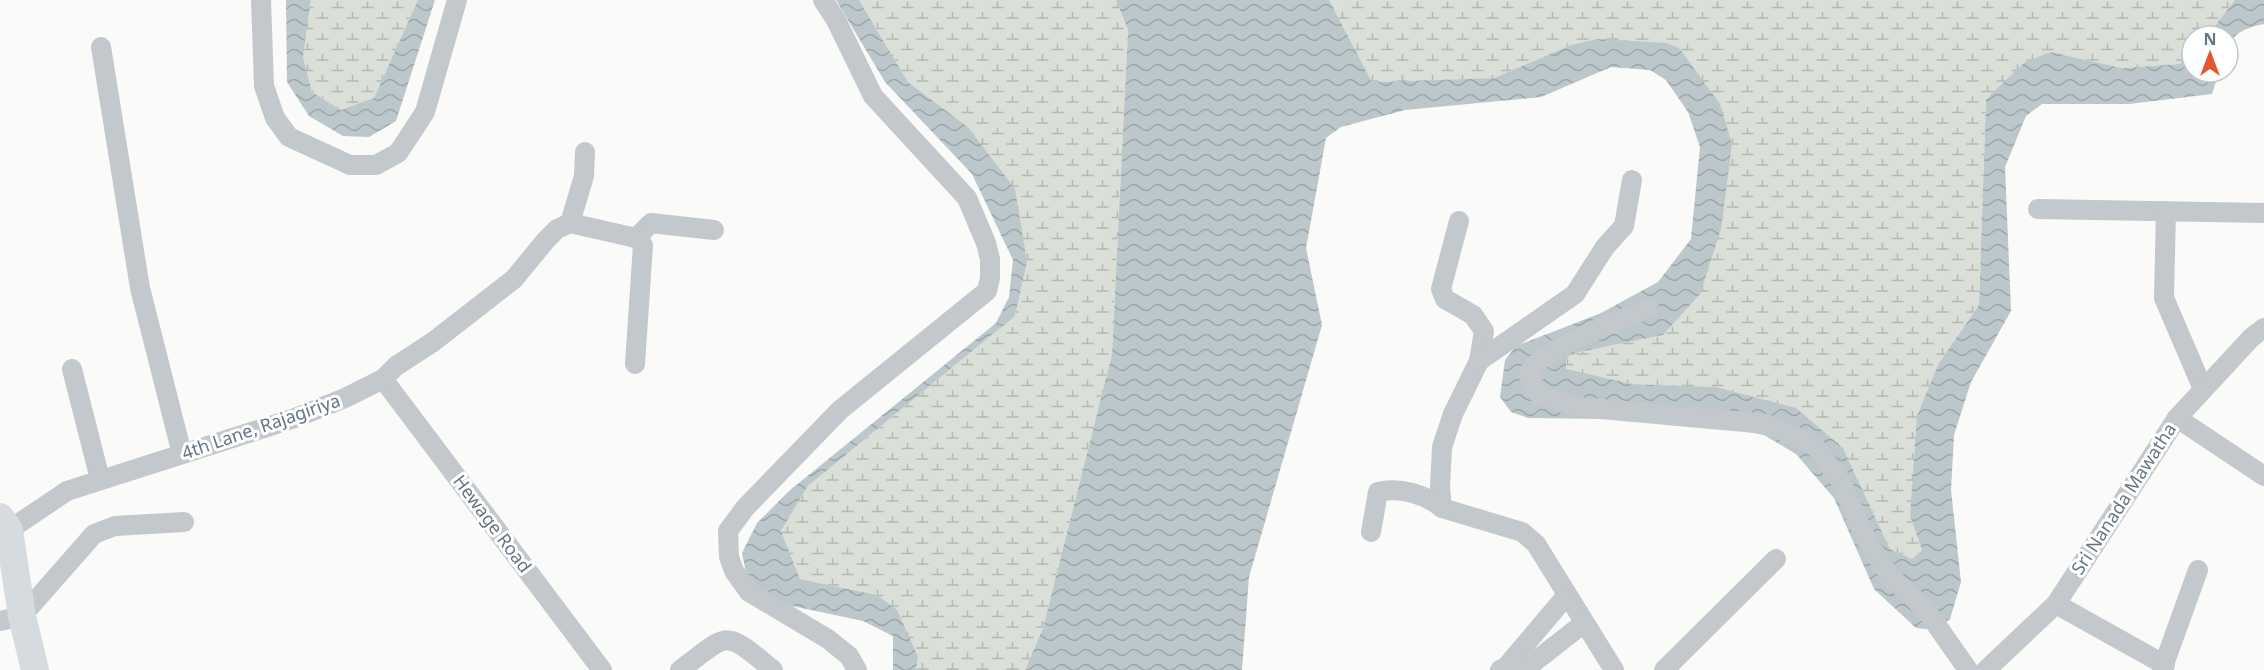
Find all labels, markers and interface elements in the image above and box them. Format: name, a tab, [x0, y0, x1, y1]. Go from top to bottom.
north arrow	[2180, 24, 2240, 84]
text: N	[2203, 28, 2217, 50]
street label: 4th Lane, Rajagiriya	[178, 388, 343, 464]
street label: Sri Nanada Mawatha	[2065, 418, 2181, 579]
street label: Hewage Road	[448, 470, 537, 577]

